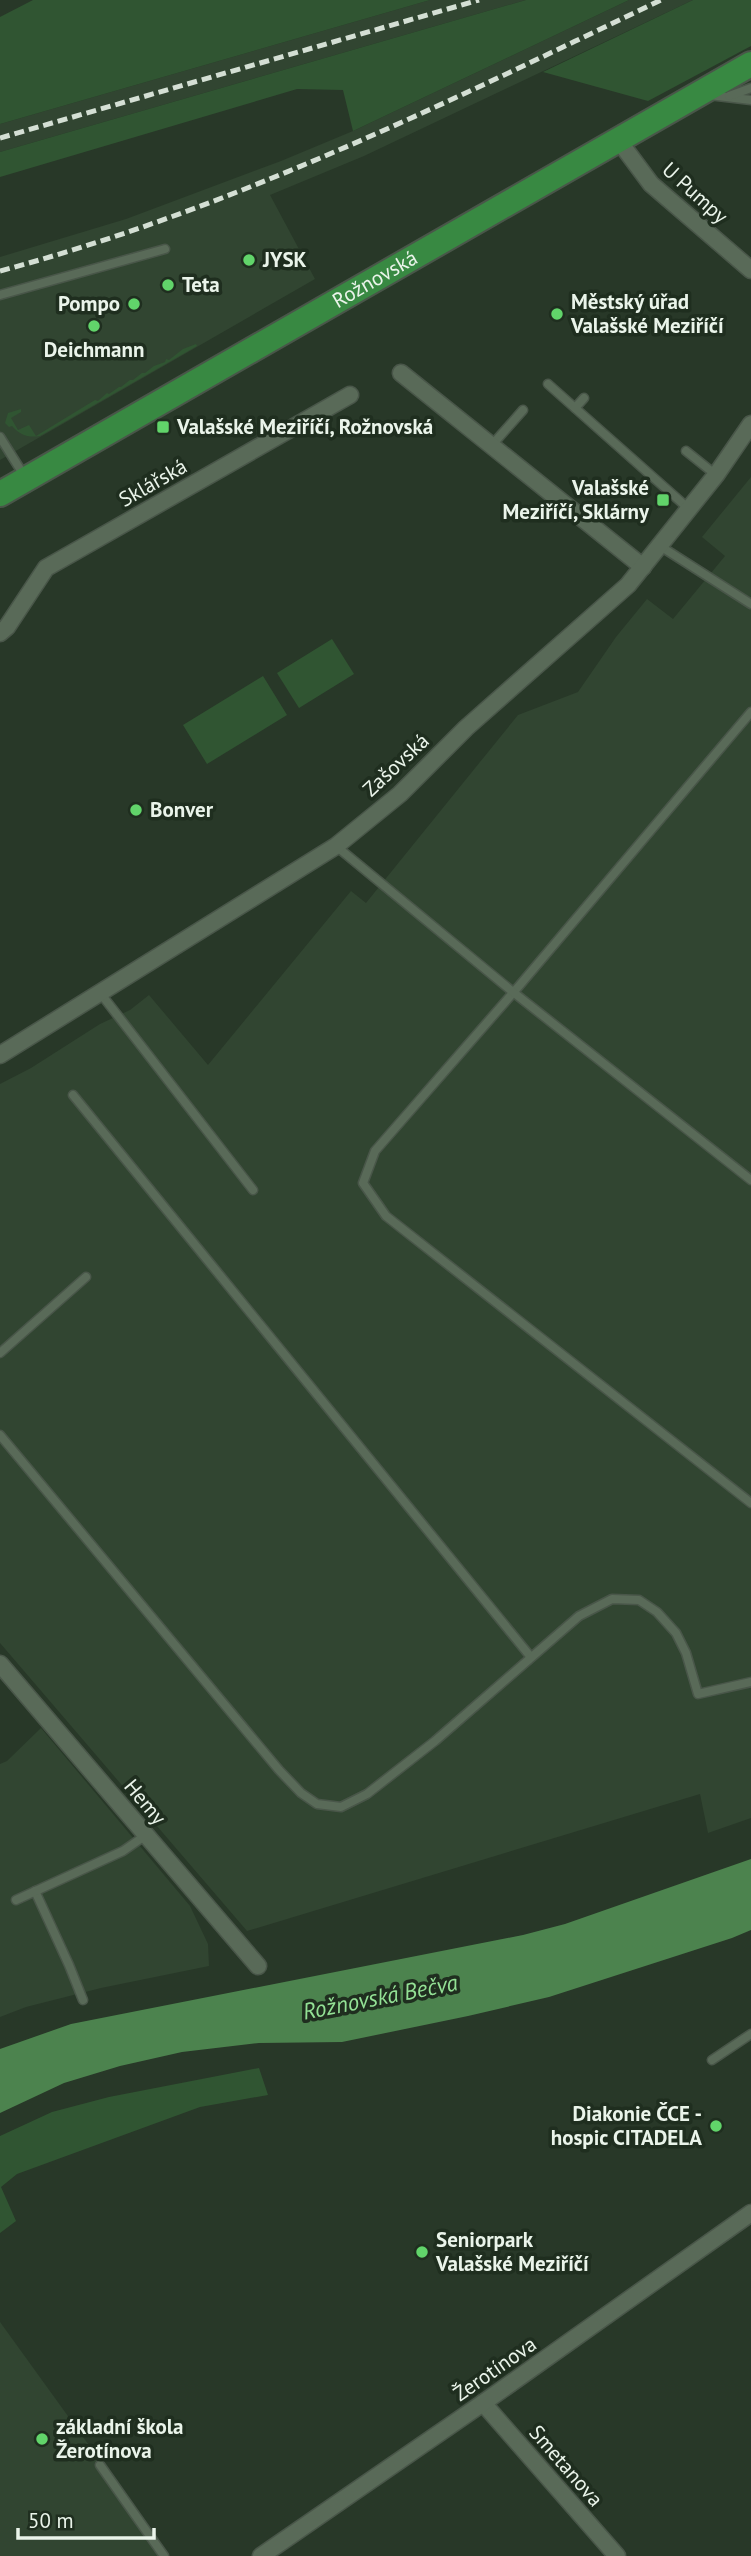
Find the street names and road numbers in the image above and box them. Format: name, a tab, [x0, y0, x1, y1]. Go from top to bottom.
street label: U Pumpy	[657, 156, 734, 229]
street label: Rožnovská	[327, 244, 422, 314]
street label: Sklářská	[114, 452, 192, 513]
street label: Zašovská	[357, 727, 434, 802]
street label: Hemy	[118, 1773, 172, 1830]
street label: Žerotínova	[448, 2330, 541, 2407]
street label: Smetanova	[524, 2419, 609, 2512]

